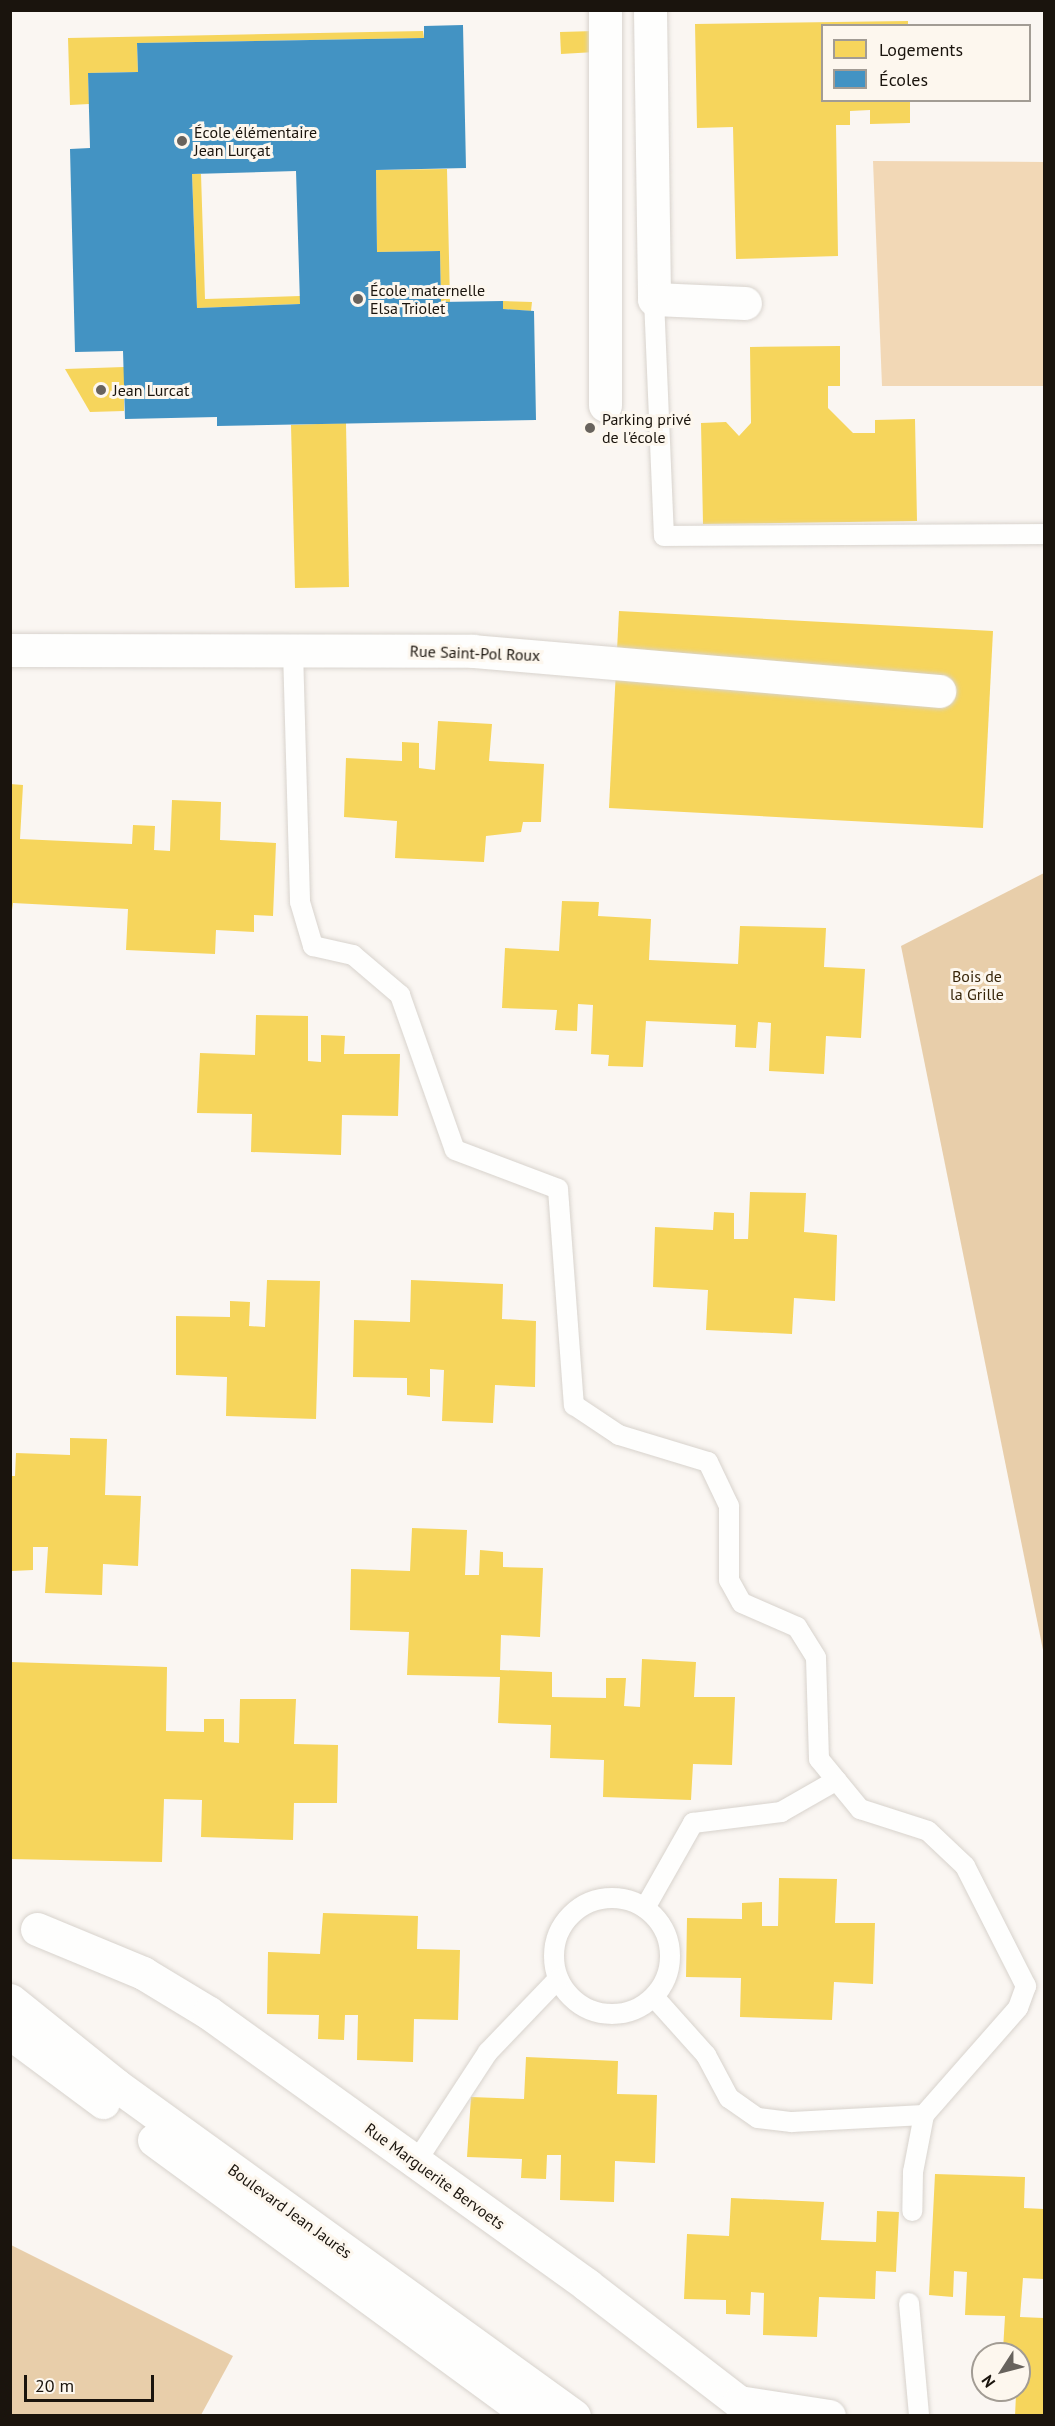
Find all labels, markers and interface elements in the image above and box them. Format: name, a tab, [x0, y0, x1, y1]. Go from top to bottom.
legend	[821, 24, 1031, 102]
text: Logements	[879, 38, 963, 61]
text: Écoles	[879, 68, 928, 91]
place label: École élémentaire Jean Lurçat	[194, 122, 317, 160]
marker: École élémentaire Jean Lurçat	[175, 134, 189, 148]
place label: École maternelle Elsa Triolet	[370, 280, 485, 318]
marker: École maternelle Elsa Triolet	[351, 292, 365, 306]
place label: Jean Lurcat	[113, 380, 189, 400]
marker: Jean Lurcat	[94, 383, 108, 397]
place label: Parking privé de l'école	[602, 409, 691, 447]
marker: Parking privé de l'école	[583, 421, 597, 435]
street label: Rue Saint-Pol Roux	[409, 641, 541, 665]
park label: Bois de la Grille	[950, 966, 1004, 1004]
street label: Rue Marguerite Bervoets	[361, 2119, 509, 2233]
street label: Boulevard Jean Jaurès	[224, 2160, 356, 2262]
north arrow	[971, 2342, 1031, 2402]
scale bar	[27, 2363, 158, 2401]
text: N	[977, 2371, 999, 2392]
text: 20 m	[35, 2374, 74, 2397]

